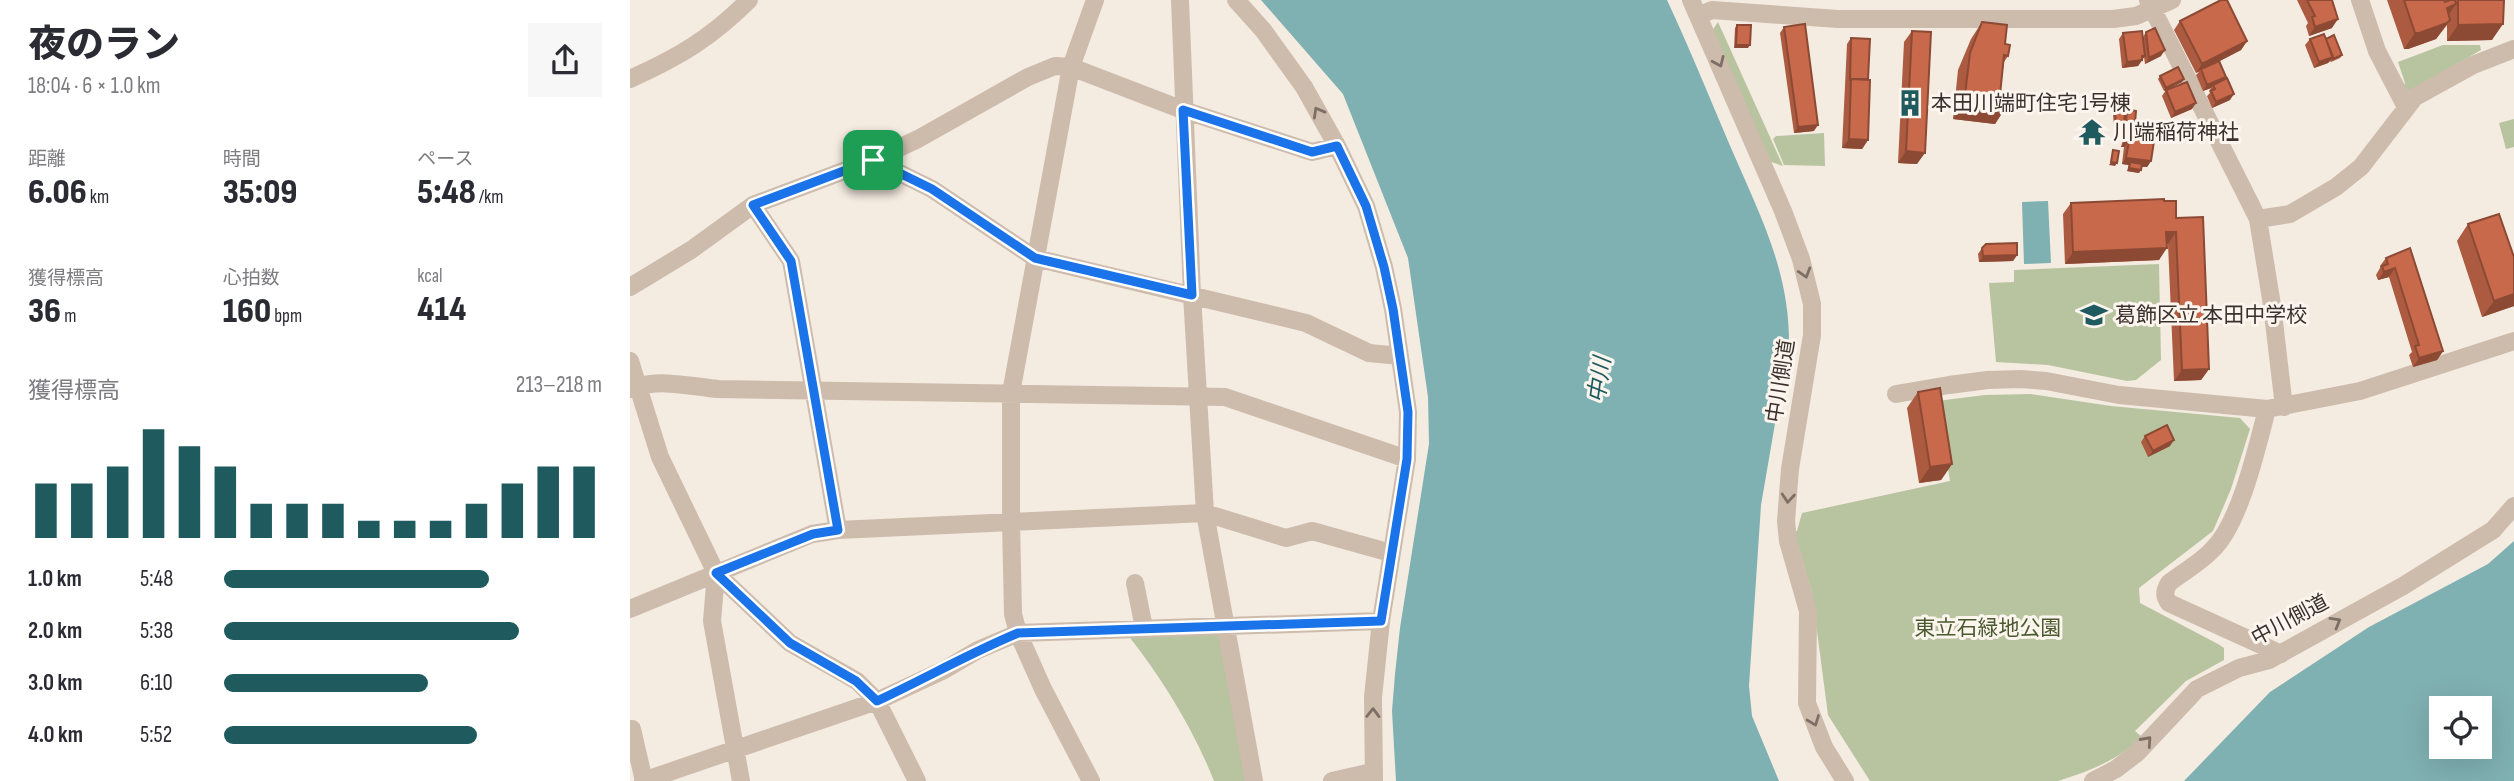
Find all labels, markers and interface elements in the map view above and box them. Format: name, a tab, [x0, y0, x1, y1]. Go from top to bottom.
text: 夜のラン	[28, 23, 180, 68]
button: share	[528, 23, 602, 97]
one-way arrow	[1711, 55, 1725, 68]
text: 18:04 · 6 × 1.0 km	[28, 72, 161, 100]
building icon: 本田川端町住宅 1号棟	[1895, 88, 1925, 118]
place label: 本田川端町住宅 1号棟	[1931, 91, 2131, 116]
one-way arrow	[1313, 107, 1326, 119]
temple icon: 川端稲荷神社	[2077, 117, 2107, 147]
place label: 川端稲荷神社	[2113, 120, 2239, 145]
pin	[843, 130, 903, 190]
icon: arrive	[854, 141, 892, 179]
text: 距離	[28, 148, 66, 171]
text: 時間	[223, 148, 261, 171]
text: ペース	[417, 148, 473, 171]
text: 6.06	[28, 171, 87, 214]
text: 35:09	[223, 171, 297, 214]
text: 5:48	[417, 171, 476, 214]
text: km	[87, 186, 109, 209]
text: /km	[476, 186, 504, 209]
text: kcal	[417, 265, 442, 288]
text: 獲得標高	[28, 267, 104, 290]
text: 心拍数	[223, 267, 280, 290]
one-way arrow	[1796, 267, 1811, 279]
text: 414	[417, 288, 466, 331]
text: 36	[28, 290, 61, 333]
text: 160	[223, 290, 271, 333]
school or university icon: 葛飾区立 本田中学校	[2079, 300, 2109, 330]
place label: 葛飾区立 本田中学校	[2115, 303, 2307, 328]
text: m	[61, 305, 76, 328]
text: bpm	[271, 305, 302, 328]
street label: 中川側道	[1762, 338, 1800, 424]
water label: 中川	[1583, 352, 1617, 405]
text: 213–218 m	[516, 371, 602, 399]
text: 獲得標高	[28, 377, 120, 405]
one-way arrow	[1781, 492, 1796, 503]
text: 1.0 km	[28, 565, 82, 593]
text: 5:48	[140, 565, 173, 593]
street label: 中川側道	[2247, 589, 2333, 651]
park label: 東立石緑地公園	[1915, 616, 2062, 641]
text: 2.0 km	[28, 617, 82, 645]
text: 5:38	[140, 617, 173, 645]
one-way arrow	[2329, 617, 2342, 630]
text: 3.0 km	[28, 669, 83, 697]
text: 6:10	[140, 669, 173, 697]
map controls	[2429, 696, 2492, 759]
button: locate	[2429, 696, 2492, 759]
one-way arrow	[1365, 707, 1381, 718]
one-way arrow	[1805, 714, 1819, 726]
text: 4.0 km	[28, 721, 83, 749]
text: 5:52	[140, 721, 172, 749]
one-way arrow	[2139, 736, 2151, 749]

